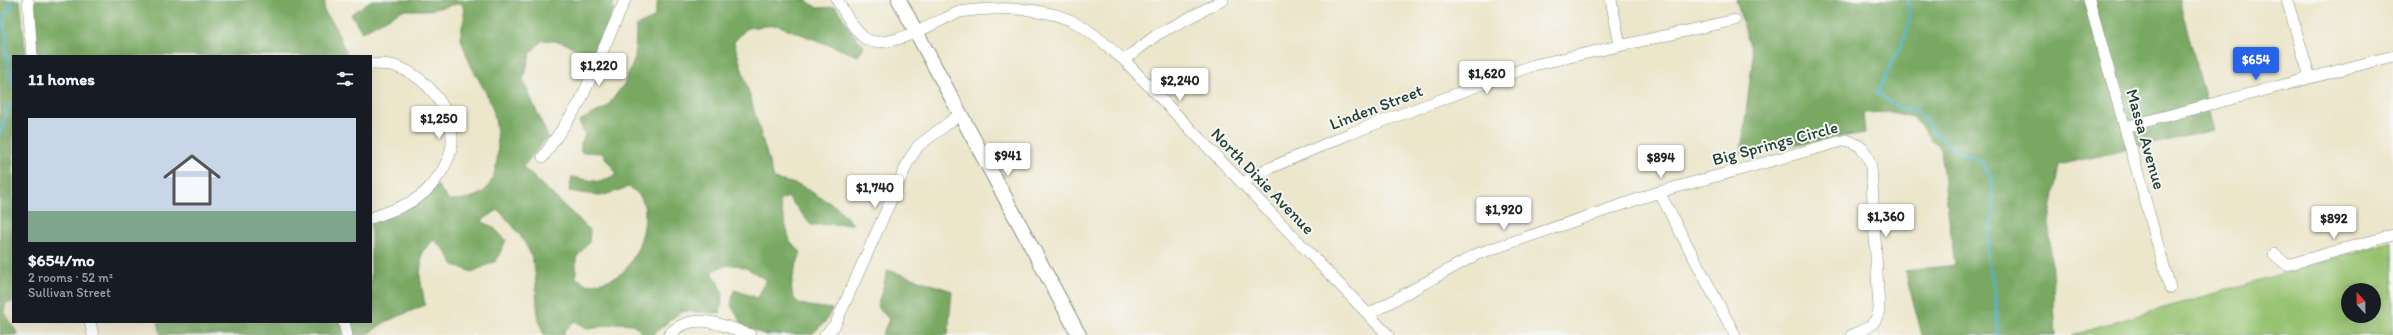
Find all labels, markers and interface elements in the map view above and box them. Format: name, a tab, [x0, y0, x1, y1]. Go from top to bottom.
pin: $654	[2232, 47, 2280, 81]
text: $654	[2242, 52, 2270, 67]
pin: $1,220	[566, 53, 632, 87]
text: $1,220	[580, 58, 618, 73]
pin: $1,620	[1454, 61, 1520, 95]
text: $1,620	[1468, 66, 1506, 81]
icon: filters	[334, 68, 356, 90]
pin: $2,240	[1147, 68, 1213, 102]
text: 11 homes	[28, 69, 95, 89]
text: $2,240	[1160, 73, 1200, 88]
street label: Linden Street	[1327, 80, 1425, 134]
street label: Massa Avenue	[2122, 86, 2170, 192]
pin: $1,250	[406, 106, 472, 140]
text: $1,250	[420, 111, 458, 126]
street label: Big Springs Circle	[1710, 117, 1840, 169]
street label: North Dixie Avenue	[1207, 124, 1319, 238]
pin: $941	[984, 143, 1032, 177]
icon: home	[156, 144, 228, 216]
pin: $894	[1637, 145, 1685, 179]
text: $941	[994, 148, 1022, 163]
text: $894	[1647, 150, 1675, 165]
pin: $1,740	[842, 175, 908, 209]
text: $1,740	[856, 180, 894, 195]
pin: $1,920	[1471, 197, 1537, 231]
text: $1,920	[1485, 202, 1523, 217]
pin: $1,360	[1853, 204, 1919, 238]
pin: $892	[2310, 206, 2358, 240]
text: $1,360	[1867, 209, 1905, 224]
text: $892	[2320, 211, 2348, 226]
text: $654/mo	[28, 250, 95, 270]
text: 2 rooms · 52 m²	[28, 270, 113, 285]
north arrow	[2341, 283, 2381, 323]
map controls	[2341, 283, 2381, 323]
text: Sullivan Street	[28, 285, 111, 300]

